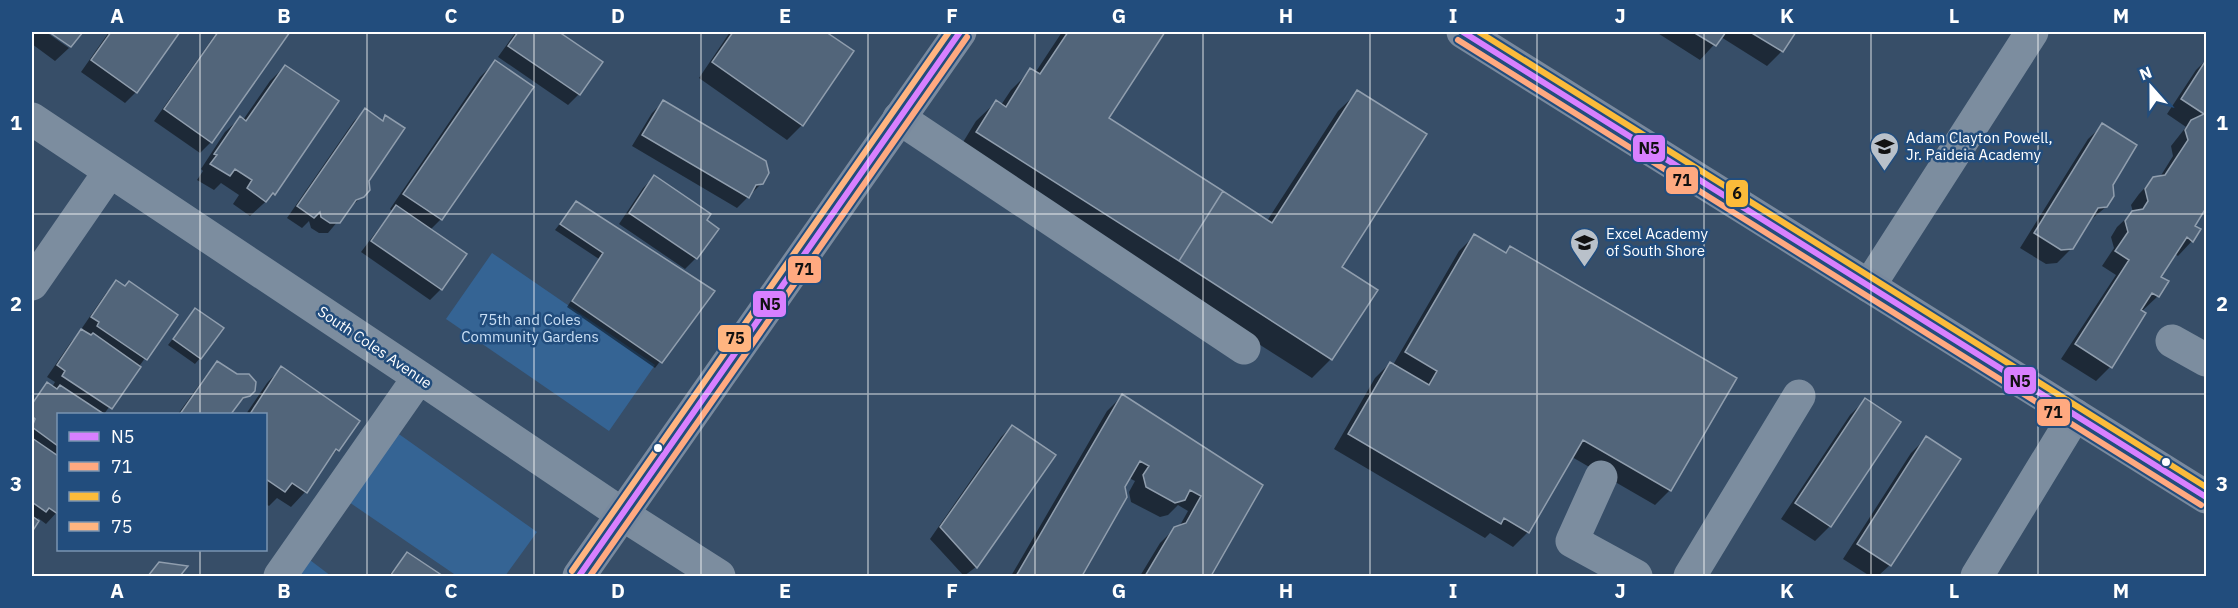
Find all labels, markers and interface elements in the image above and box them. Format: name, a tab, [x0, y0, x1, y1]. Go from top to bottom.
text: A	[110, 2, 124, 29]
text: B	[277, 2, 291, 29]
text: C	[444, 2, 458, 29]
text: D	[611, 2, 625, 29]
text: E	[779, 2, 791, 29]
text: F	[946, 2, 958, 29]
text: G	[1112, 2, 1126, 29]
text: H	[1279, 2, 1293, 29]
text: I	[1449, 2, 1457, 29]
text: J	[1614, 2, 1626, 29]
text: K	[1780, 2, 1794, 29]
text: L	[1949, 2, 1959, 29]
text: M	[2113, 2, 2129, 29]
north arrow	[2121, 57, 2181, 117]
text: N	[2137, 62, 2155, 84]
text: 1	[10, 109, 22, 136]
text: 1	[2216, 109, 2228, 136]
place label: Adam Clayton Powell, Jr. Paideia Academy	[1906, 128, 2053, 164]
school or university icon: Adam Clayton Powell, Jr. Paideia Academy	[1869, 130, 1901, 172]
line badge: N5	[1632, 134, 1666, 163]
text: N5	[1638, 138, 1660, 158]
line badge: 71	[1665, 166, 1699, 195]
text: 71	[1672, 170, 1692, 190]
line badge: 6	[1725, 179, 1749, 208]
text: 6	[1732, 183, 1742, 203]
place label: Excel Academy of South Shore	[1606, 224, 1709, 260]
school or university icon: Excel Academy of South Shore	[1569, 226, 1601, 268]
line badge: 71	[787, 255, 822, 284]
text: 71	[794, 259, 814, 279]
text: 2	[10, 290, 22, 317]
line badge: N5	[752, 290, 787, 318]
text: 2	[2216, 290, 2228, 317]
text: N5	[759, 294, 781, 314]
street label: South Coles Avenue	[314, 302, 436, 392]
park label: 75th and Coles Community Gardens	[461, 310, 599, 346]
line badge: 75	[717, 324, 752, 353]
text: 75	[725, 328, 745, 348]
line badge: N5	[2003, 366, 2037, 395]
text: N5	[2009, 371, 2031, 391]
line badge: 71	[2036, 398, 2071, 427]
text: 71	[2043, 402, 2063, 422]
legend	[57, 413, 267, 551]
text: N5	[111, 425, 135, 448]
unlabelled marker	[652, 442, 664, 454]
text: 71	[111, 455, 133, 478]
unlabelled marker	[2160, 456, 2172, 468]
text: 3	[10, 470, 22, 497]
text: 3	[2216, 470, 2228, 497]
text: 6	[111, 485, 122, 508]
text: 75	[111, 515, 133, 538]
text: A	[110, 577, 124, 604]
text: B	[277, 577, 291, 604]
text: C	[444, 577, 458, 604]
text: D	[611, 577, 625, 604]
text: E	[779, 577, 791, 604]
text: F	[946, 577, 958, 604]
text: G	[1112, 577, 1126, 604]
text: H	[1279, 577, 1293, 604]
text: I	[1449, 577, 1457, 604]
text: J	[1614, 577, 1626, 604]
text: K	[1780, 577, 1794, 604]
text: L	[1949, 577, 1959, 604]
text: M	[2113, 577, 2129, 604]

